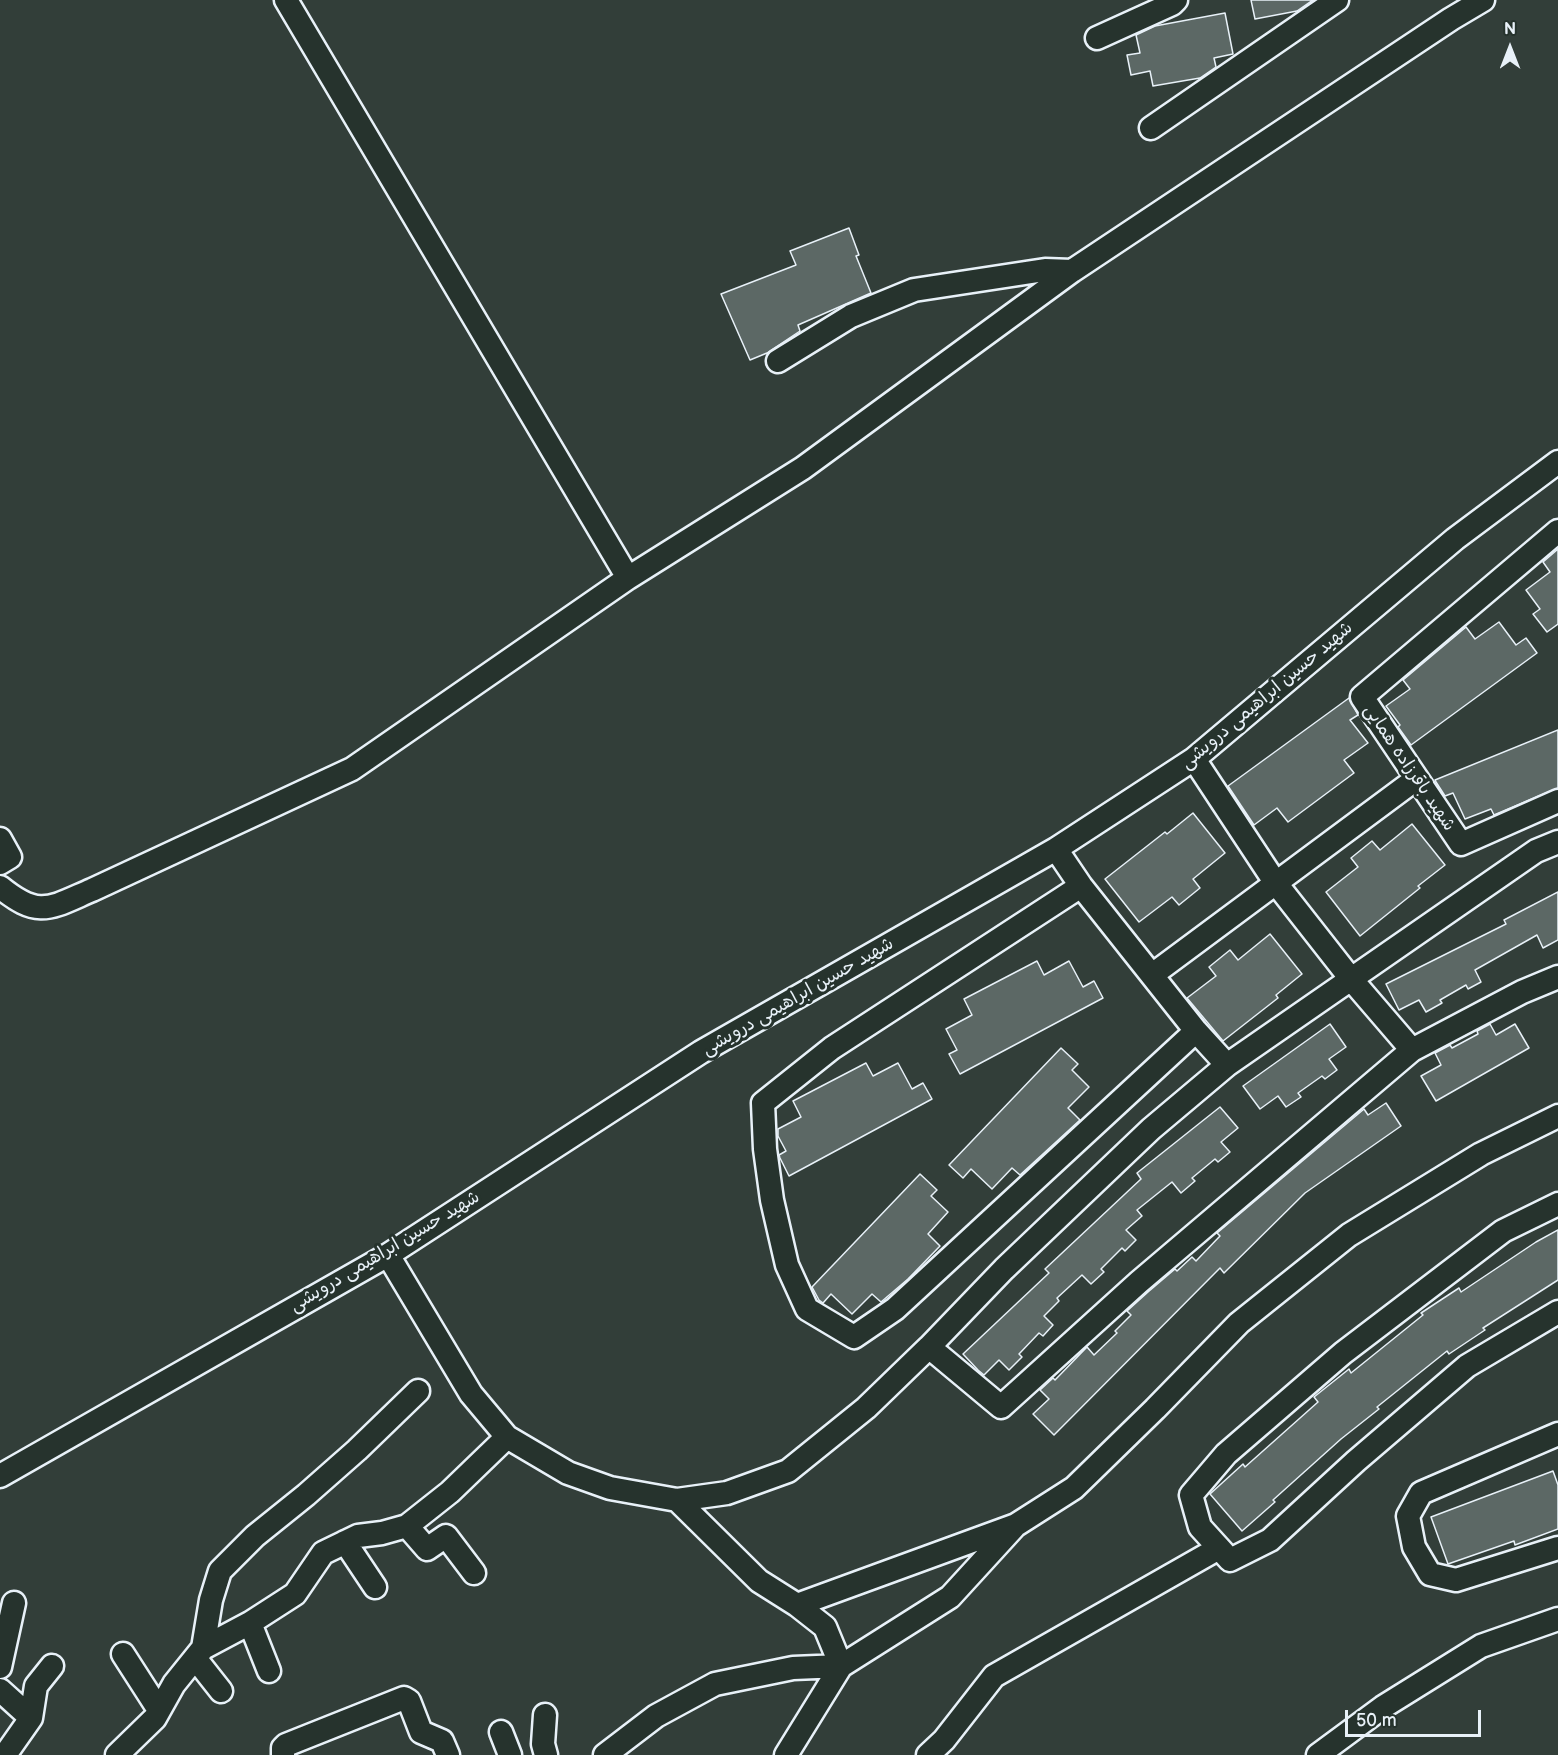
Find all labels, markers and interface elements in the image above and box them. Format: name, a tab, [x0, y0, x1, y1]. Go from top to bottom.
north arrow	[1480, 18, 1540, 78]
text: N	[1504, 20, 1516, 39]
street label: شهید حسین ابراهیمی درویشی	[1177, 618, 1357, 774]
street label: شهید باقرزاده همایی	[1359, 700, 1459, 836]
street label: شهید حسین ابراهیمی درویشی	[698, 933, 898, 1061]
street label: شهید حسین ابراهیمی درویشی	[286, 1187, 484, 1317]
scale bar	[1348, 1698, 1484, 1736]
text: 50 m	[1356, 1710, 1397, 1731]

